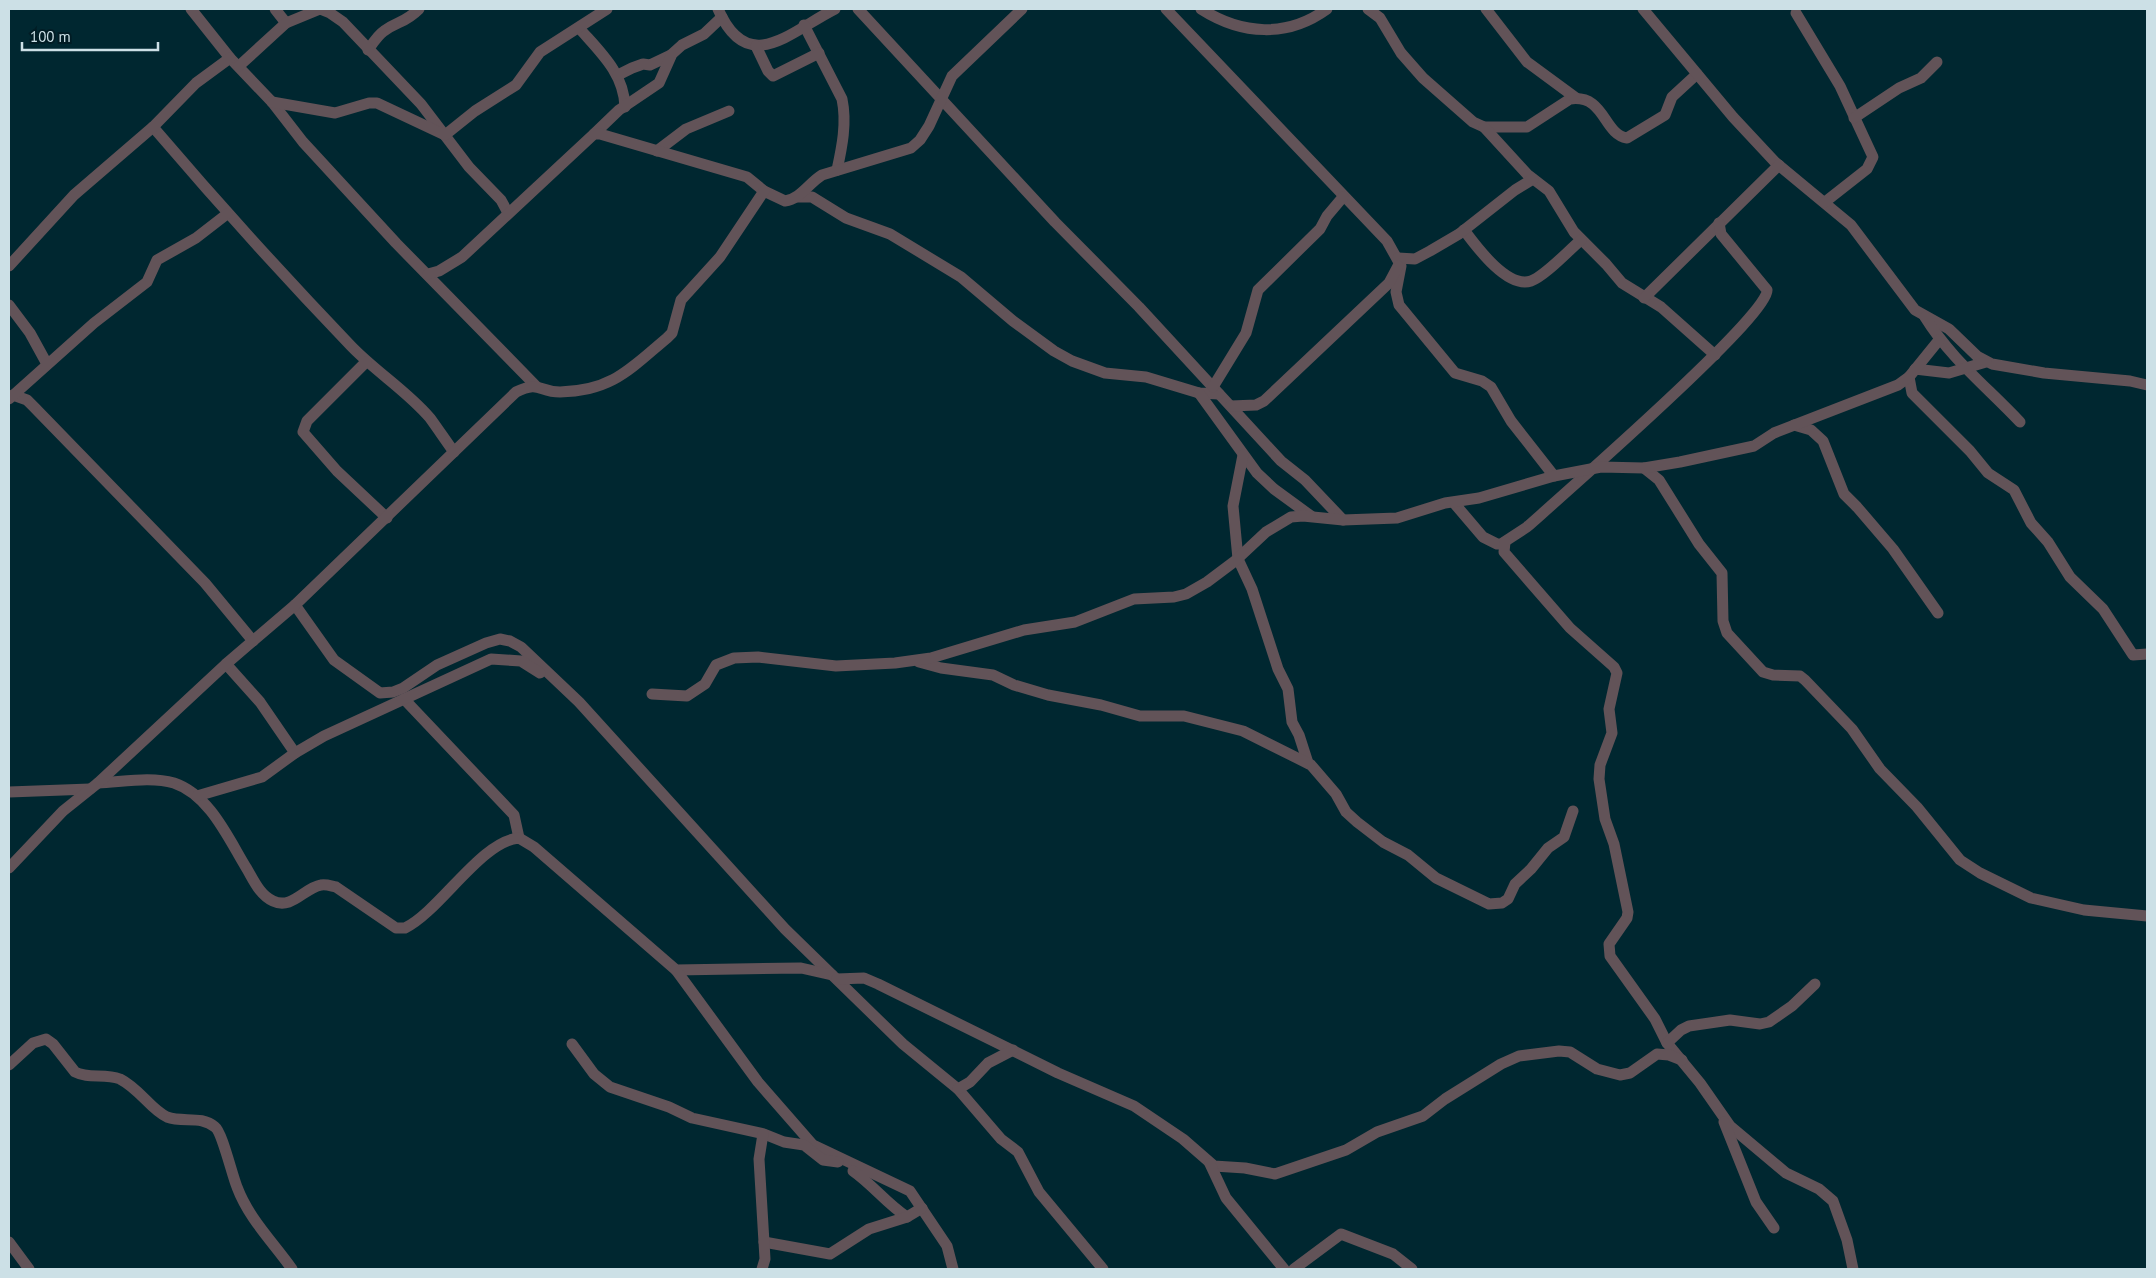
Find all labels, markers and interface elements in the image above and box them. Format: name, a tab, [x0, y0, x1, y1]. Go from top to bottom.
scale bar	[22, 20, 159, 52]
text: 100 m	[30, 27, 71, 46]

